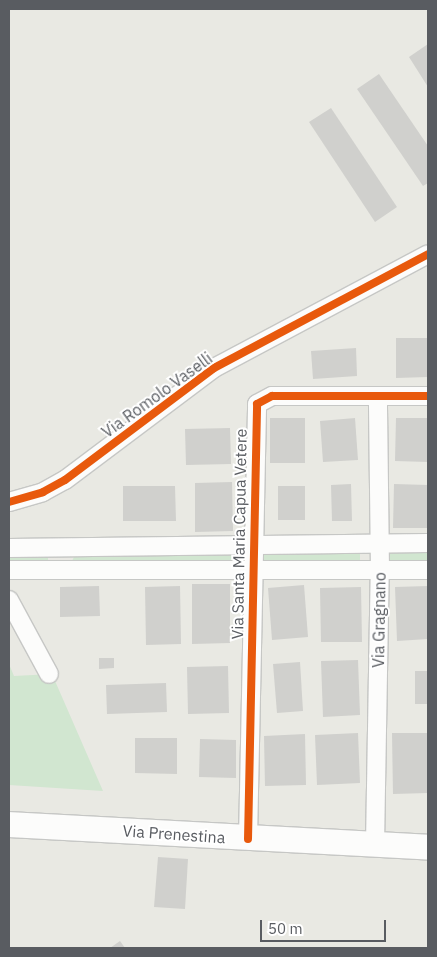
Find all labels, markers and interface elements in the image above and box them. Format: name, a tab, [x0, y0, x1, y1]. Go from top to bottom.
street label: Via Romolo Vaselli	[98, 348, 216, 442]
street label: Via Santa Maria Capua Vetere	[228, 428, 250, 640]
street label: Via Gragnano	[369, 572, 389, 668]
street label: Via Prenestina	[122, 821, 226, 847]
scale bar	[262, 910, 388, 942]
text: 50 m	[268, 919, 303, 938]

